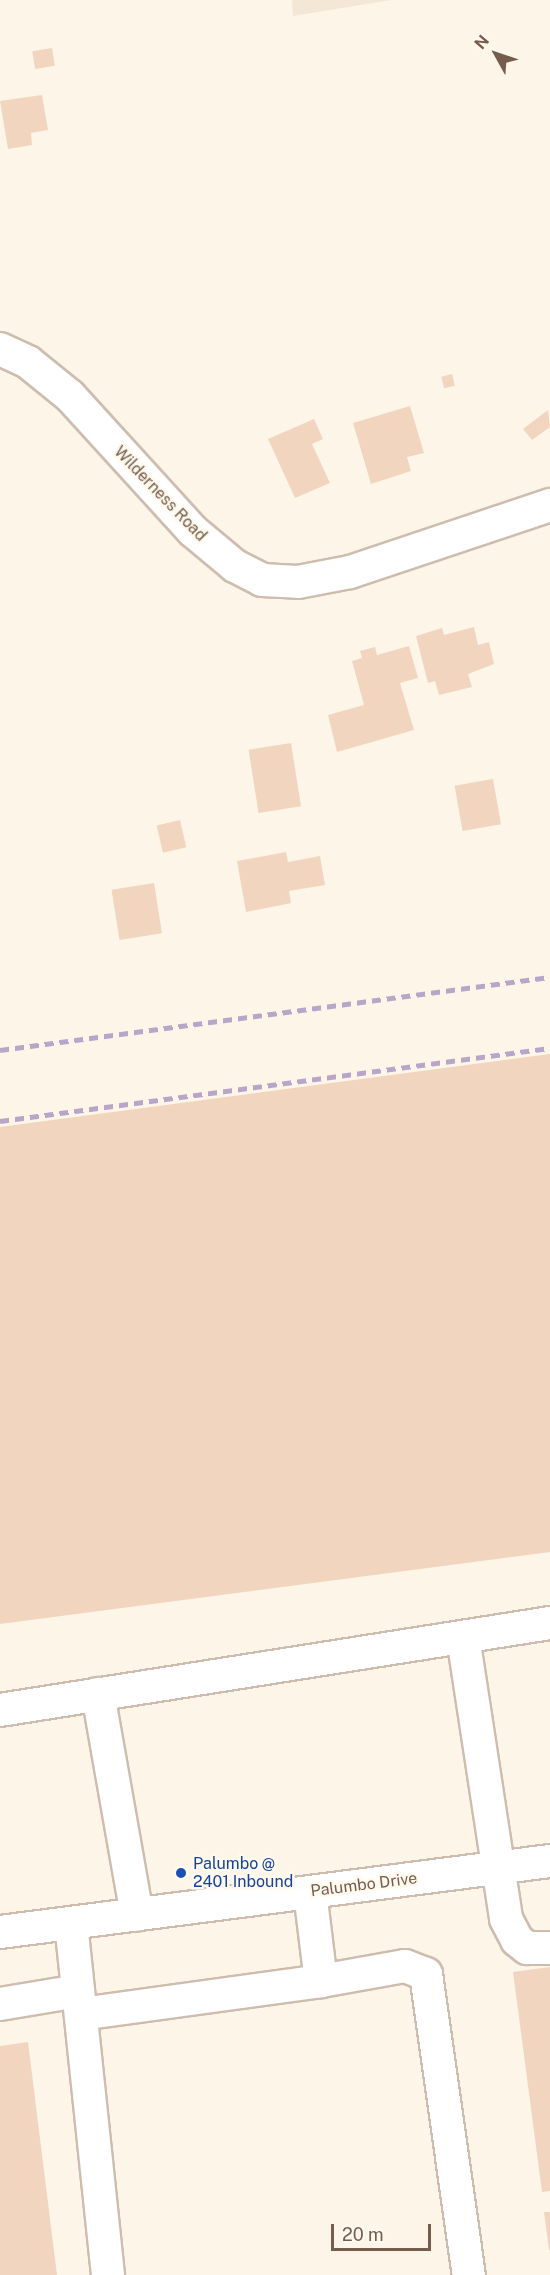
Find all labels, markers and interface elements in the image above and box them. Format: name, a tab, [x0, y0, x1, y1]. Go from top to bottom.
north arrow	[466, 24, 526, 84]
text: N	[471, 31, 493, 53]
street label: Wilderness Road	[110, 442, 210, 546]
place label: Palumbo @ 2401 Inbound	[193, 1854, 293, 1892]
marker: Palumbo @ 2401 Inbound	[174, 1866, 188, 1880]
street label: Palumbo Drive	[309, 1869, 419, 1901]
scale bar	[334, 2212, 434, 2250]
text: 20 m	[342, 2224, 384, 2245]

